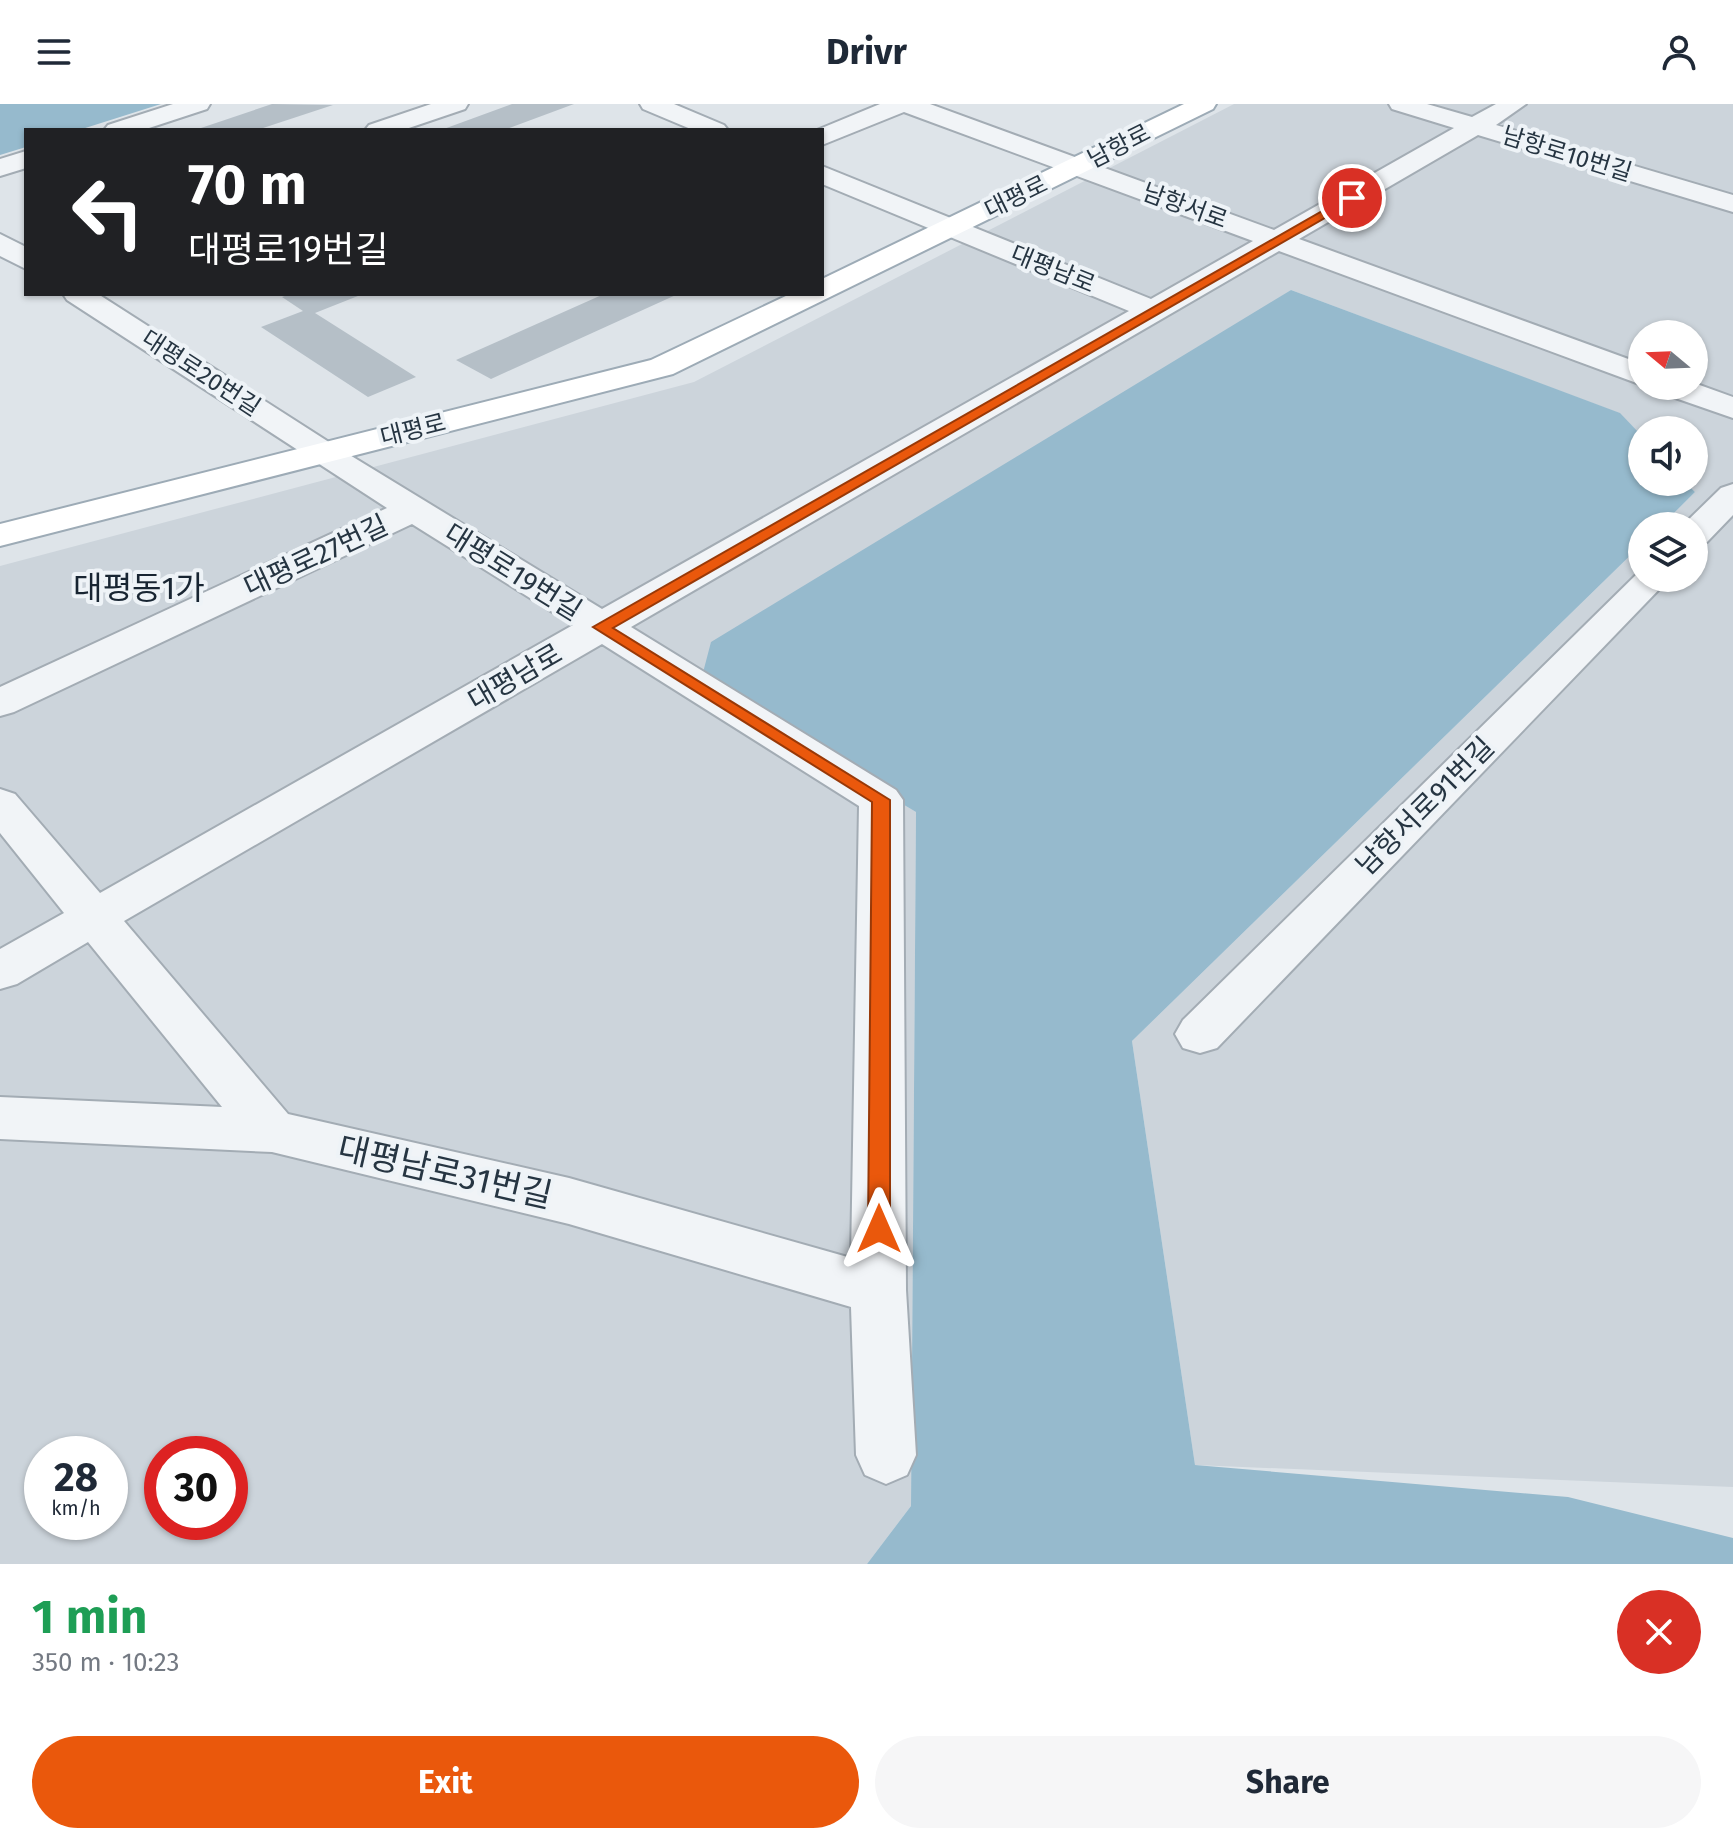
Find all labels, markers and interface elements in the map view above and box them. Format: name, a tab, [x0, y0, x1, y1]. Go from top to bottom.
icon: menu	[32, 30, 76, 74]
text: Drivr	[826, 30, 907, 74]
icon: person	[1657, 30, 1701, 74]
street label: 남항로	[1083, 118, 1155, 174]
street label: 남항로10번길	[1499, 121, 1635, 187]
text: 70 m	[188, 152, 307, 219]
icon: left	[56, 160, 160, 264]
pin	[1318, 164, 1386, 232]
street label: 대평로	[980, 170, 1052, 224]
icon: arrive	[1330, 176, 1374, 220]
street label: 남항서로	[1139, 178, 1231, 234]
text: 대평로19번길	[188, 228, 388, 272]
street label: 대평남로	[1007, 239, 1099, 299]
north arrow	[1628, 320, 1708, 400]
map controls	[1628, 320, 1708, 592]
street label: 대평로20번길	[136, 324, 266, 422]
street label: 대평로	[377, 408, 449, 452]
button: sound	[1628, 416, 1708, 496]
street label: 대평로27번길	[239, 508, 393, 604]
button: layers	[1628, 512, 1708, 592]
street label: 대평로19번길	[438, 517, 588, 627]
district label: 대평동1가	[73, 569, 205, 607]
street label: 대평남로	[462, 637, 568, 717]
street label: 남항서로91번길	[1349, 730, 1501, 882]
street label: 대평남로31번길	[334, 1127, 556, 1217]
position arrow	[837, 1187, 921, 1271]
speed limit sign: 30	[144, 1436, 248, 1540]
text: 28	[54, 1454, 98, 1502]
text: km/h	[51, 1496, 101, 1520]
text: 1 min	[32, 1588, 147, 1646]
button: close	[1617, 1590, 1701, 1674]
text: 350 m · 10:23	[32, 1647, 179, 1678]
button: Exit	[32, 1736, 859, 1828]
button: Share	[875, 1736, 1701, 1828]

